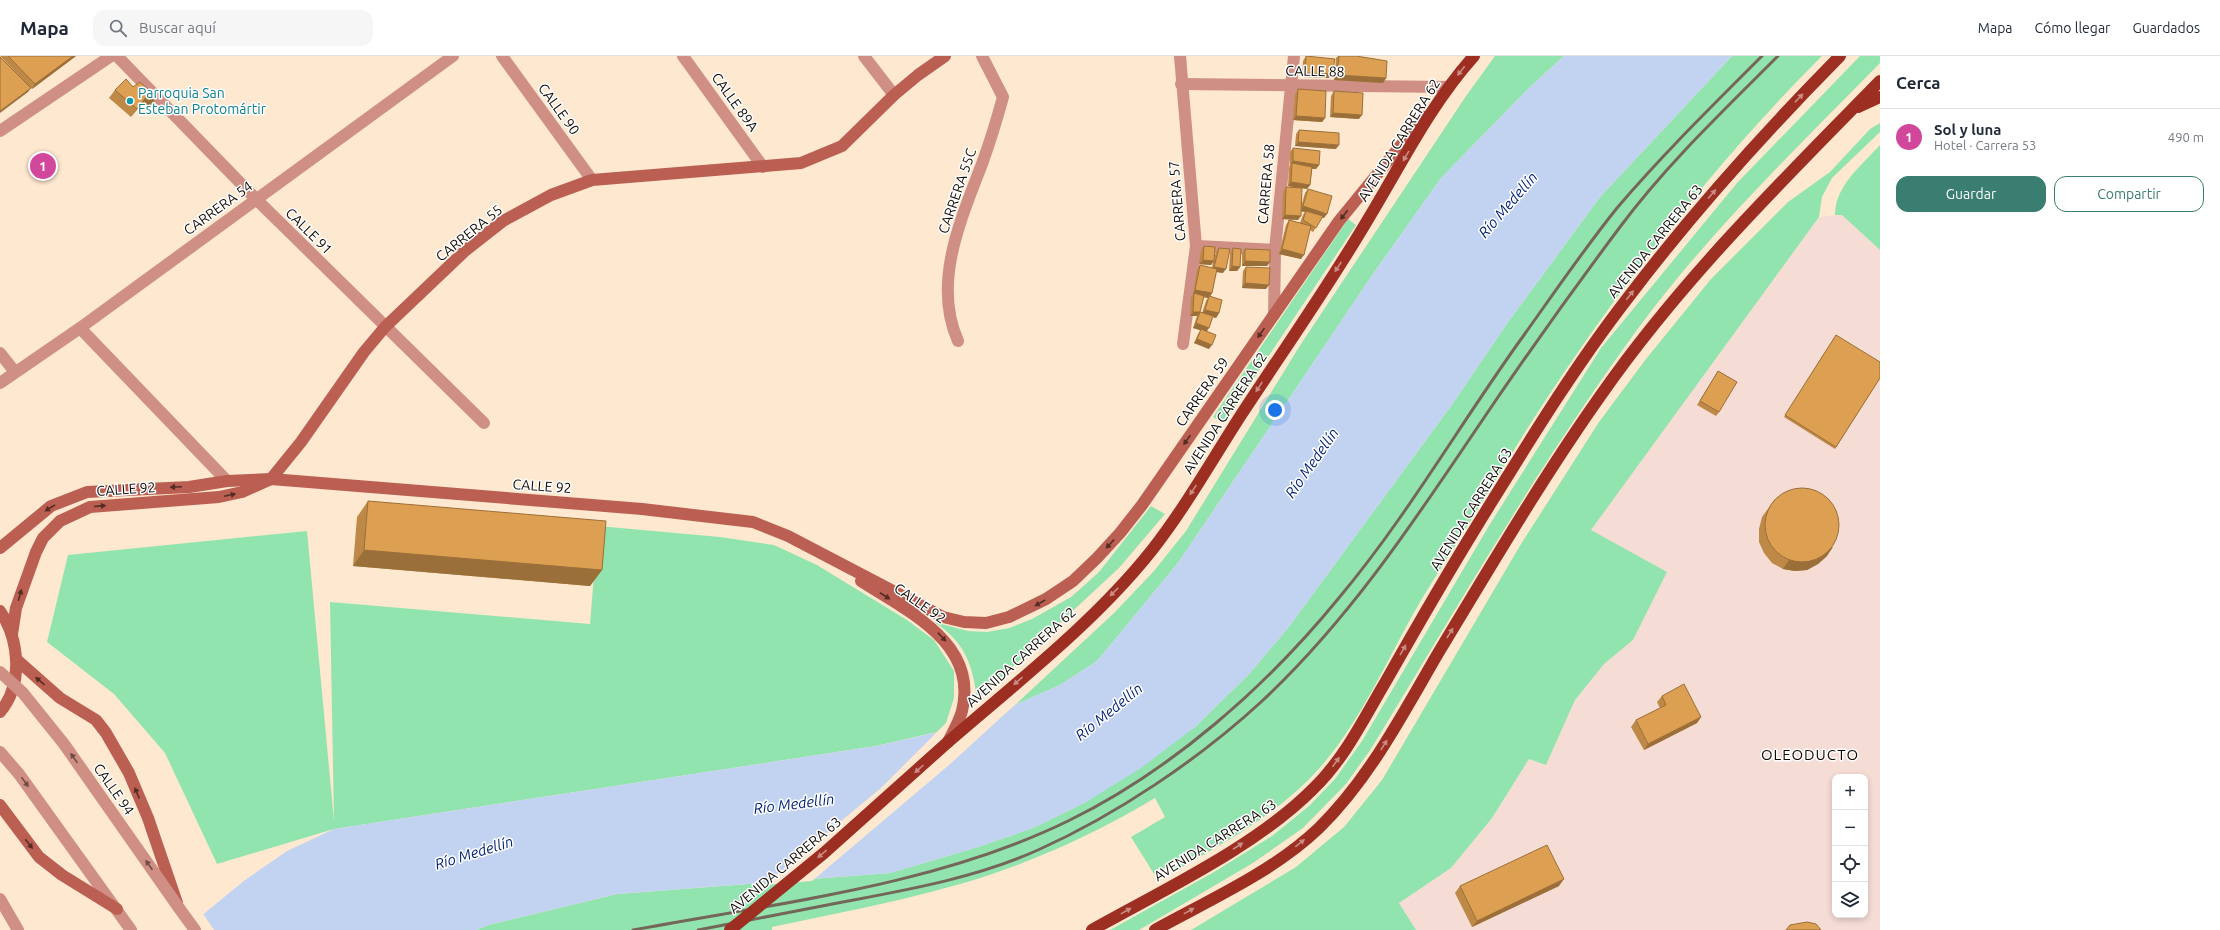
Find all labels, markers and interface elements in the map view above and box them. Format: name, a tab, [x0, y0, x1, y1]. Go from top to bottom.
search box	[93, 10, 373, 46]
text: Mapa	[20, 17, 69, 39]
icon: search	[107, 17, 129, 39]
text: Buscar aquí	[139, 19, 216, 36]
text: Mapa	[1978, 20, 2013, 36]
text: Cómo llegar	[2035, 20, 2110, 36]
text: Guardados	[2132, 20, 2200, 36]
street label: CALLE 88	[1285, 62, 1345, 80]
one-way arrow	[1457, 66, 1465, 77]
street label: CALLE 89A	[708, 70, 762, 134]
text: Cerca	[1896, 73, 1941, 92]
street label: AVENIDA CARRERA 62	[1355, 76, 1443, 204]
street label: CALLE 90	[535, 80, 583, 138]
place label: Parroquia San Esteban Protomártir	[138, 85, 267, 117]
one-way arrow	[1795, 93, 1804, 103]
marker: Parroquia San Esteban Protomártir	[125, 96, 135, 106]
text: Sol y luna	[1934, 121, 2001, 138]
text: 1	[1905, 130, 1913, 144]
text: 490 m	[2168, 130, 2204, 144]
text: Hotel · Carrera 53	[1934, 138, 2036, 152]
street label: CARRERA 58	[1255, 143, 1277, 225]
street label: CARRERA 55C	[935, 146, 979, 236]
one-way arrow	[1402, 150, 1409, 162]
pin: 1	[30, 151, 56, 181]
street label: CARRERA 57	[1166, 160, 1188, 242]
water label: Río Medellín	[1475, 168, 1541, 241]
button: Guardar	[1896, 176, 2046, 212]
button: Compartir	[2054, 176, 2204, 212]
street label: CARRERA 54	[181, 178, 255, 238]
street label: AVENIDA CARRERA 63	[1604, 181, 1706, 301]
one-way arrow	[1707, 188, 1716, 199]
street label: CARRERA 55	[433, 201, 505, 265]
street label: CALLE 91	[282, 204, 336, 258]
one-way arrow	[1340, 209, 1348, 220]
one-way arrow	[1334, 262, 1342, 272]
one-way arrow	[1626, 289, 1634, 300]
one-way arrow	[1257, 328, 1265, 338]
street label: AVENIDA CARRERA 62	[1180, 349, 1270, 477]
street label: CARRERA 59	[1172, 354, 1232, 430]
one-way arrow	[1255, 382, 1263, 393]
your location	[1265, 400, 1285, 420]
water label: Río Medellín	[1281, 425, 1342, 501]
one-way arrow	[1183, 434, 1191, 445]
street label: AVENIDA CARRERA 63	[1427, 445, 1515, 573]
street label: CALLE 92	[512, 476, 572, 496]
street label: CALLE 92	[96, 479, 156, 499]
one-way arrow	[170, 484, 182, 491]
one-way arrow	[1189, 485, 1197, 495]
one-way arrow	[223, 491, 236, 497]
one-way arrow	[94, 502, 106, 509]
one-way arrow	[44, 504, 56, 511]
one-way arrow	[1105, 539, 1115, 549]
street label: CALLE 92	[891, 579, 949, 627]
one-way arrow	[1109, 587, 1119, 597]
one-way arrow	[17, 589, 23, 601]
one-way arrow	[880, 592, 890, 600]
one-way arrow	[1034, 599, 1046, 606]
street label: AVENIDA CARRERA 62	[963, 604, 1079, 710]
one-way arrow	[1447, 627, 1454, 639]
one-way arrow	[937, 632, 946, 642]
one-way arrow	[1400, 644, 1407, 656]
one-way arrow	[1013, 676, 1024, 685]
one-way arrow	[35, 677, 46, 686]
water label: Río Medellín	[1072, 679, 1146, 744]
one-way arrow	[1380, 740, 1388, 750]
district label: OLEODUCTO	[1761, 746, 1859, 763]
one-way arrow	[70, 753, 78, 764]
one-way arrow	[1332, 756, 1341, 767]
street label: CALLE 94	[90, 760, 138, 818]
one-way arrow	[914, 764, 925, 773]
map controls	[1832, 774, 1868, 918]
button: +	[1832, 774, 1868, 810]
one-way arrow	[21, 777, 29, 788]
one-way arrow	[134, 786, 140, 798]
water label: Río Medellín	[753, 790, 835, 817]
street label: AVENIDA CARRERA 63	[1151, 796, 1279, 884]
button: −	[1832, 810, 1868, 846]
street label: AVENIDA CARRERA 63	[726, 813, 844, 917]
water label: Río Medellín	[433, 833, 515, 873]
one-way arrow	[24, 838, 33, 849]
one-way arrow	[1295, 839, 1305, 847]
one-way arrow	[1233, 842, 1244, 850]
button: locate	[1832, 846, 1868, 882]
one-way arrow	[816, 850, 827, 859]
one-way arrow	[145, 860, 153, 870]
button: layers	[1832, 882, 1868, 918]
one-way arrow	[1120, 908, 1132, 914]
one-way arrow	[1184, 908, 1195, 914]

